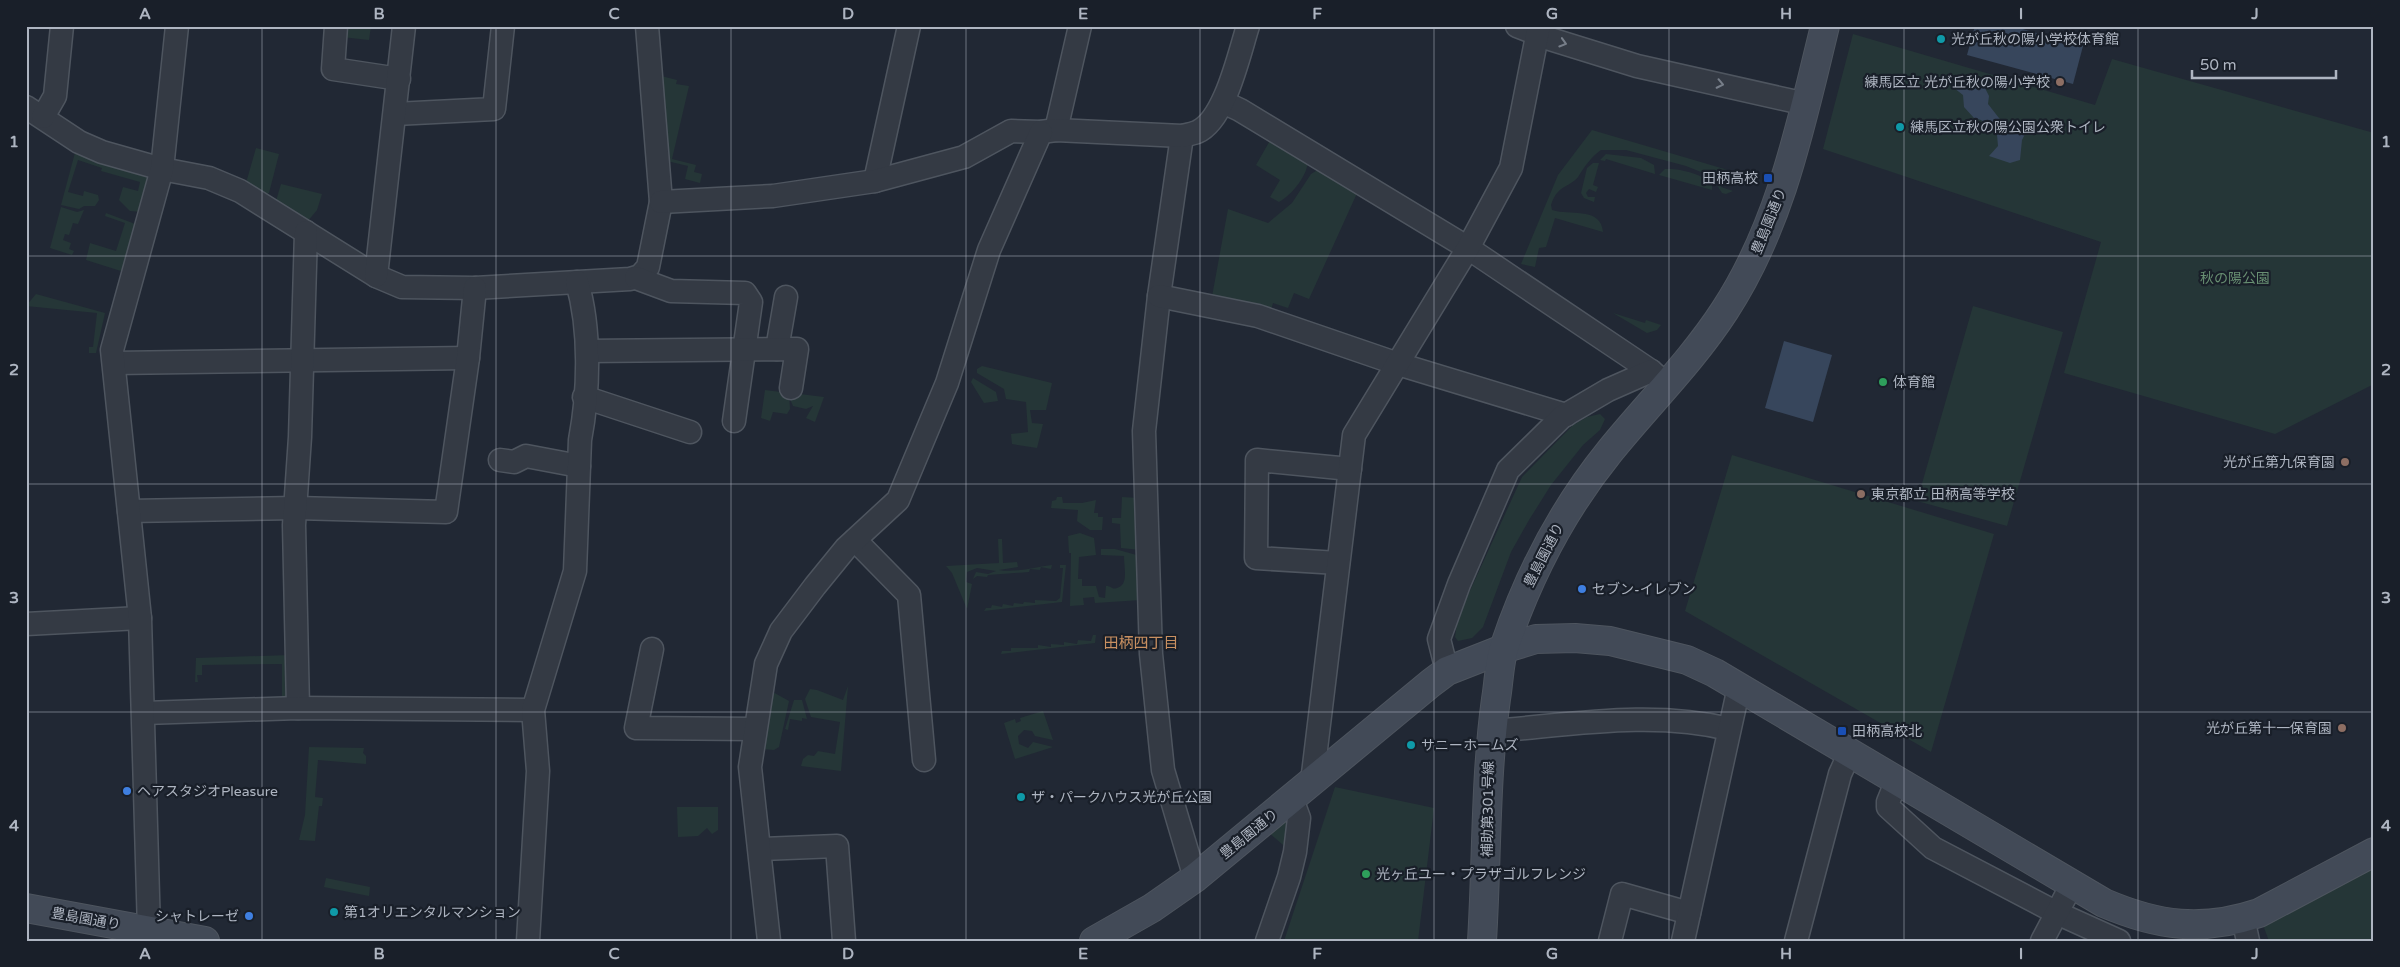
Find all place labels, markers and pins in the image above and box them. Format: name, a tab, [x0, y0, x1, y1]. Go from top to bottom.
place label: 光が丘秋の陽小学校体育館	[1951, 31, 2119, 48]
marker: 光が丘秋の陽小学校体育館	[1935, 33, 1947, 45]
place label: 練馬区立 光が丘秋の陽小学校	[1864, 74, 2050, 91]
marker: 練馬区立 光が丘秋の陽小学校	[2054, 76, 2066, 88]
place label: 練馬区立秋の陽公園公衆トイレ	[1910, 119, 2106, 136]
marker: 練馬区立秋の陽公園公衆トイレ	[1894, 121, 1906, 133]
place label: 田柄高校	[1702, 170, 1758, 187]
marker: 田柄高校	[1762, 172, 1774, 184]
place label: 体育館	[1893, 374, 1935, 391]
marker: 体育館	[1877, 376, 1889, 388]
place label: 光が丘第九保育園	[2223, 454, 2335, 471]
marker: 光が丘第九保育園	[2339, 456, 2351, 468]
place label: 東京都立 田柄高等学校	[1871, 486, 2015, 503]
marker: 東京都立 田柄高等学校	[1855, 488, 1867, 500]
place label: セブン-イレブン	[1592, 581, 1696, 598]
marker: セブン-イレブン	[1576, 583, 1588, 595]
place label: 光が丘第十一保育園	[2206, 720, 2332, 737]
marker: 光が丘第十一保育園	[2336, 722, 2348, 734]
place label: 田柄高校北	[1852, 723, 1922, 740]
marker: 田柄高校北	[1836, 725, 1848, 737]
place label: サニーホームズ	[1421, 737, 1519, 754]
marker: サニーホームズ	[1405, 739, 1417, 751]
place label: ヘアスタジオPleasure	[137, 783, 278, 800]
marker: ヘアスタジオPleasure	[121, 785, 133, 797]
place label: ザ・パークハウス光が丘公園	[1031, 789, 1212, 806]
marker: ザ・パークハウス光が丘公園	[1015, 791, 1027, 803]
place label: 光ヶ丘ユー・プラザゴルフレンジ	[1376, 866, 1586, 883]
marker: 光ヶ丘ユー・プラザゴルフレンジ	[1360, 868, 1372, 880]
place label: 第1オリエンタルマンション	[344, 904, 521, 921]
marker: 第1オリエンタルマンション	[328, 906, 340, 918]
place label: シャトレーゼ	[155, 908, 239, 925]
marker: シャトレーゼ	[243, 910, 255, 922]

